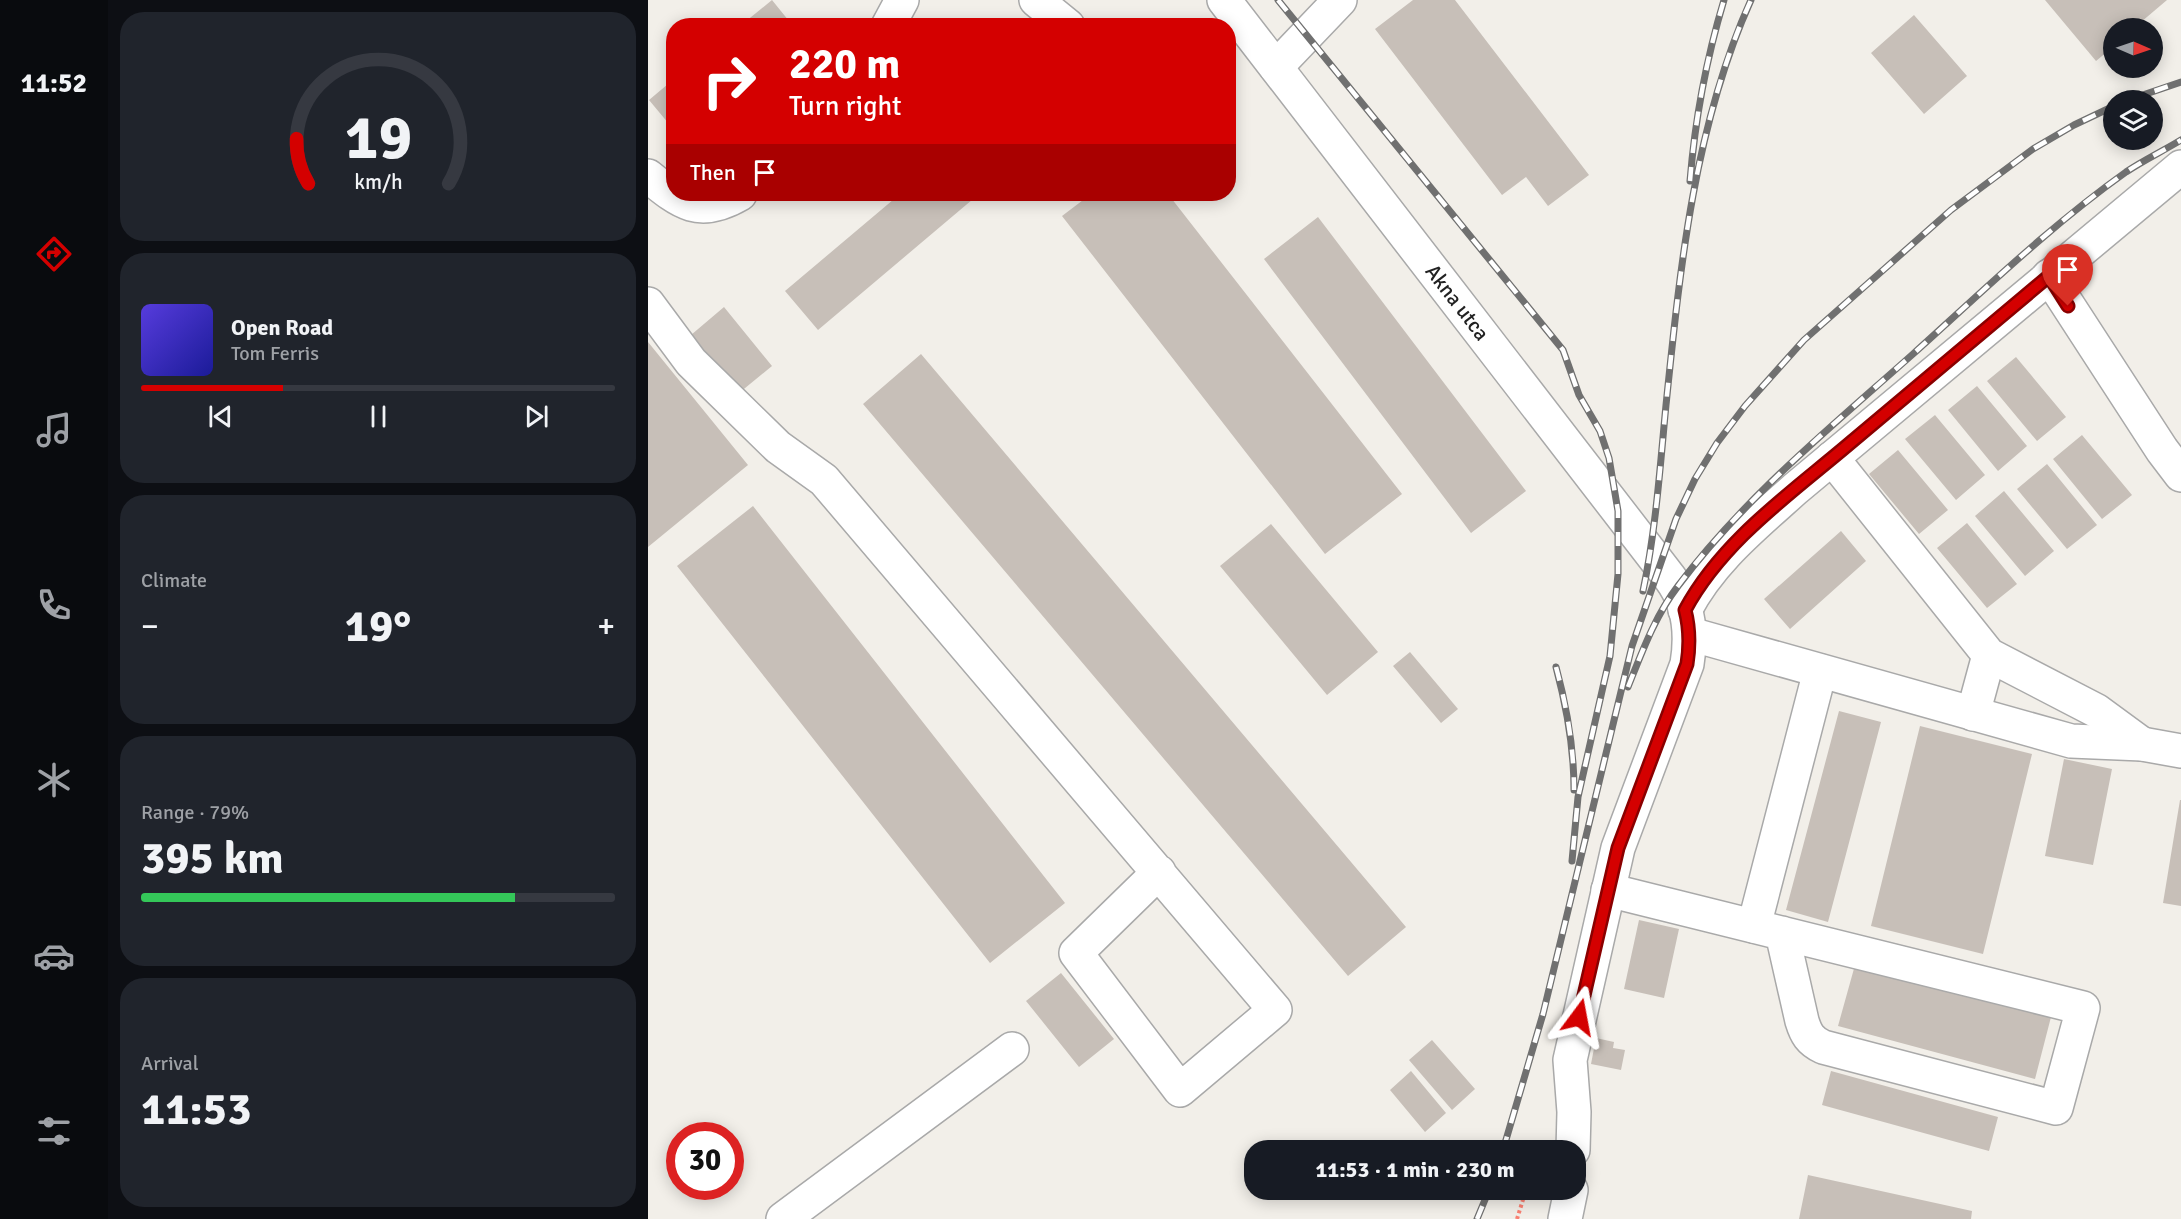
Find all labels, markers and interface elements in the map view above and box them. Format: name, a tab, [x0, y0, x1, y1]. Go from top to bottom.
north arrow	[2103, 18, 2163, 78]
map controls	[2103, 18, 2163, 150]
text: 220 m	[789, 39, 900, 90]
icon: right	[690, 42, 768, 120]
text: 11:52	[21, 67, 87, 100]
text: Turn right	[789, 90, 902, 123]
button: layers	[2103, 90, 2163, 150]
text: 19	[344, 99, 412, 176]
icon: arrive	[748, 156, 781, 189]
text: Then	[690, 159, 736, 186]
text: km/h	[354, 169, 402, 195]
icon: directions	[33, 233, 75, 275]
pin	[2042, 244, 2093, 306]
icon: arrive	[2051, 253, 2084, 286]
street label: Akna utca	[1420, 259, 1495, 346]
text: Open Road	[231, 314, 333, 341]
text: Tom Ferris	[231, 341, 319, 366]
icon: previous	[204, 400, 237, 433]
icon: pause	[362, 400, 395, 433]
icon: next	[520, 400, 553, 433]
icon: music	[33, 409, 75, 451]
text: Climate	[141, 568, 207, 593]
icon: phone	[33, 584, 75, 626]
text: 19°	[345, 599, 411, 654]
text: −	[141, 606, 159, 647]
text: +	[597, 606, 615, 647]
icon: climate	[33, 759, 75, 801]
text: Range · 79%	[141, 800, 249, 825]
text: 395 km	[141, 831, 284, 886]
icon: car	[33, 935, 75, 977]
position arrow	[1547, 985, 1611, 1049]
text: Arrival	[141, 1051, 199, 1076]
text: 11:53	[141, 1082, 251, 1137]
icon: filters	[33, 1110, 75, 1152]
speed limit sign: 30	[666, 1122, 744, 1200]
text: 11:53 · 1 min · 230 m	[1315, 1156, 1515, 1183]

